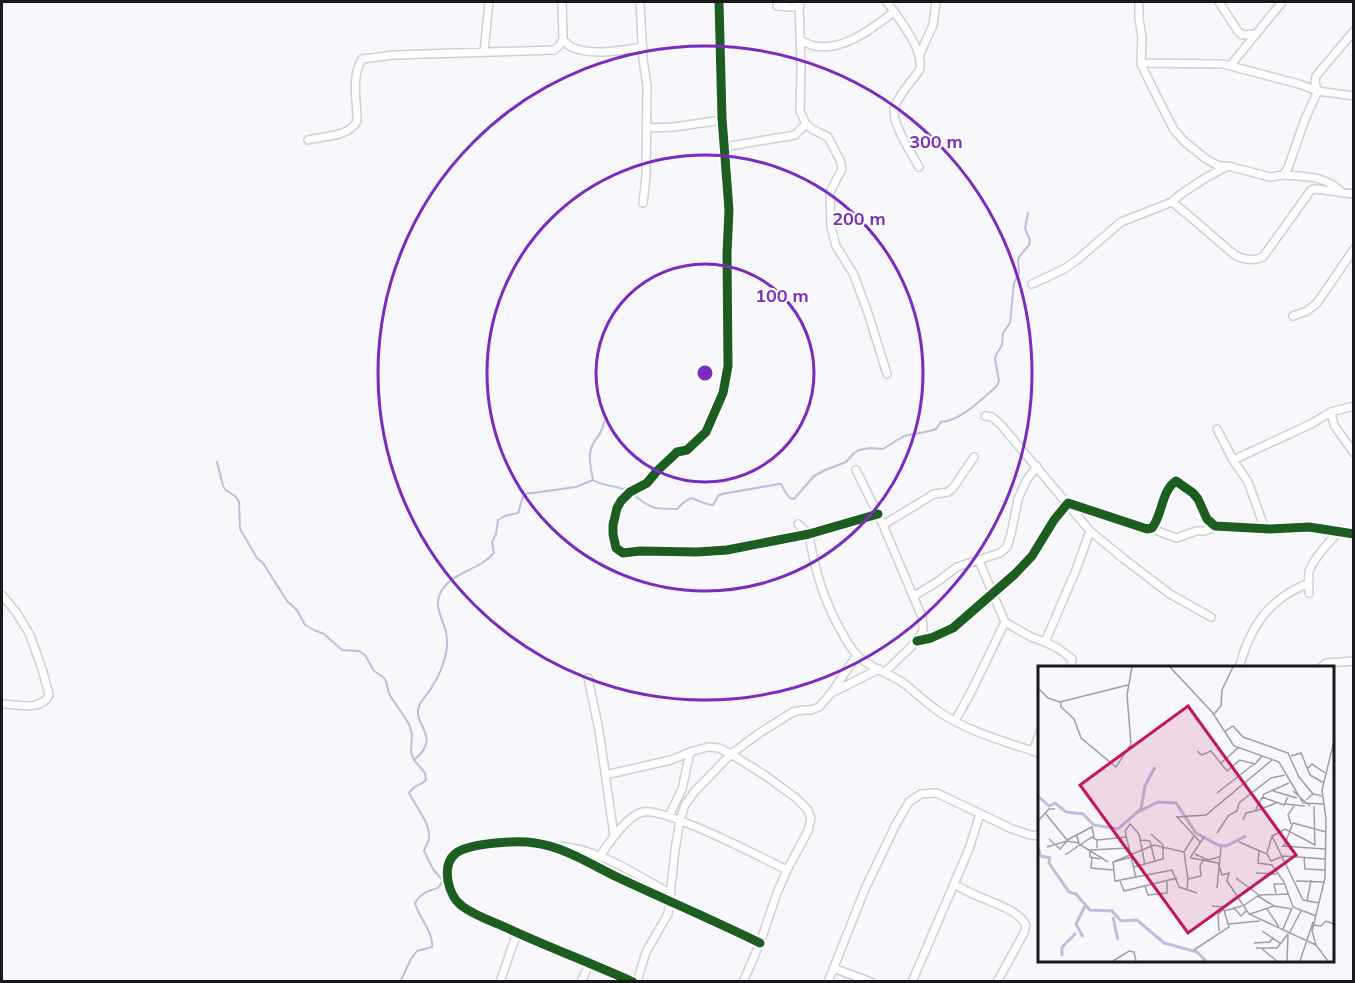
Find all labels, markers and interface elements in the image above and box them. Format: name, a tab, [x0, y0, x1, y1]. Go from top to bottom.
text: 300 m	[909, 130, 963, 153]
text: 200 m	[832, 207, 886, 230]
text: 100 m	[755, 284, 809, 307]
centre of rings	[695, 363, 715, 383]
inset map	[1038, 666, 1334, 962]

